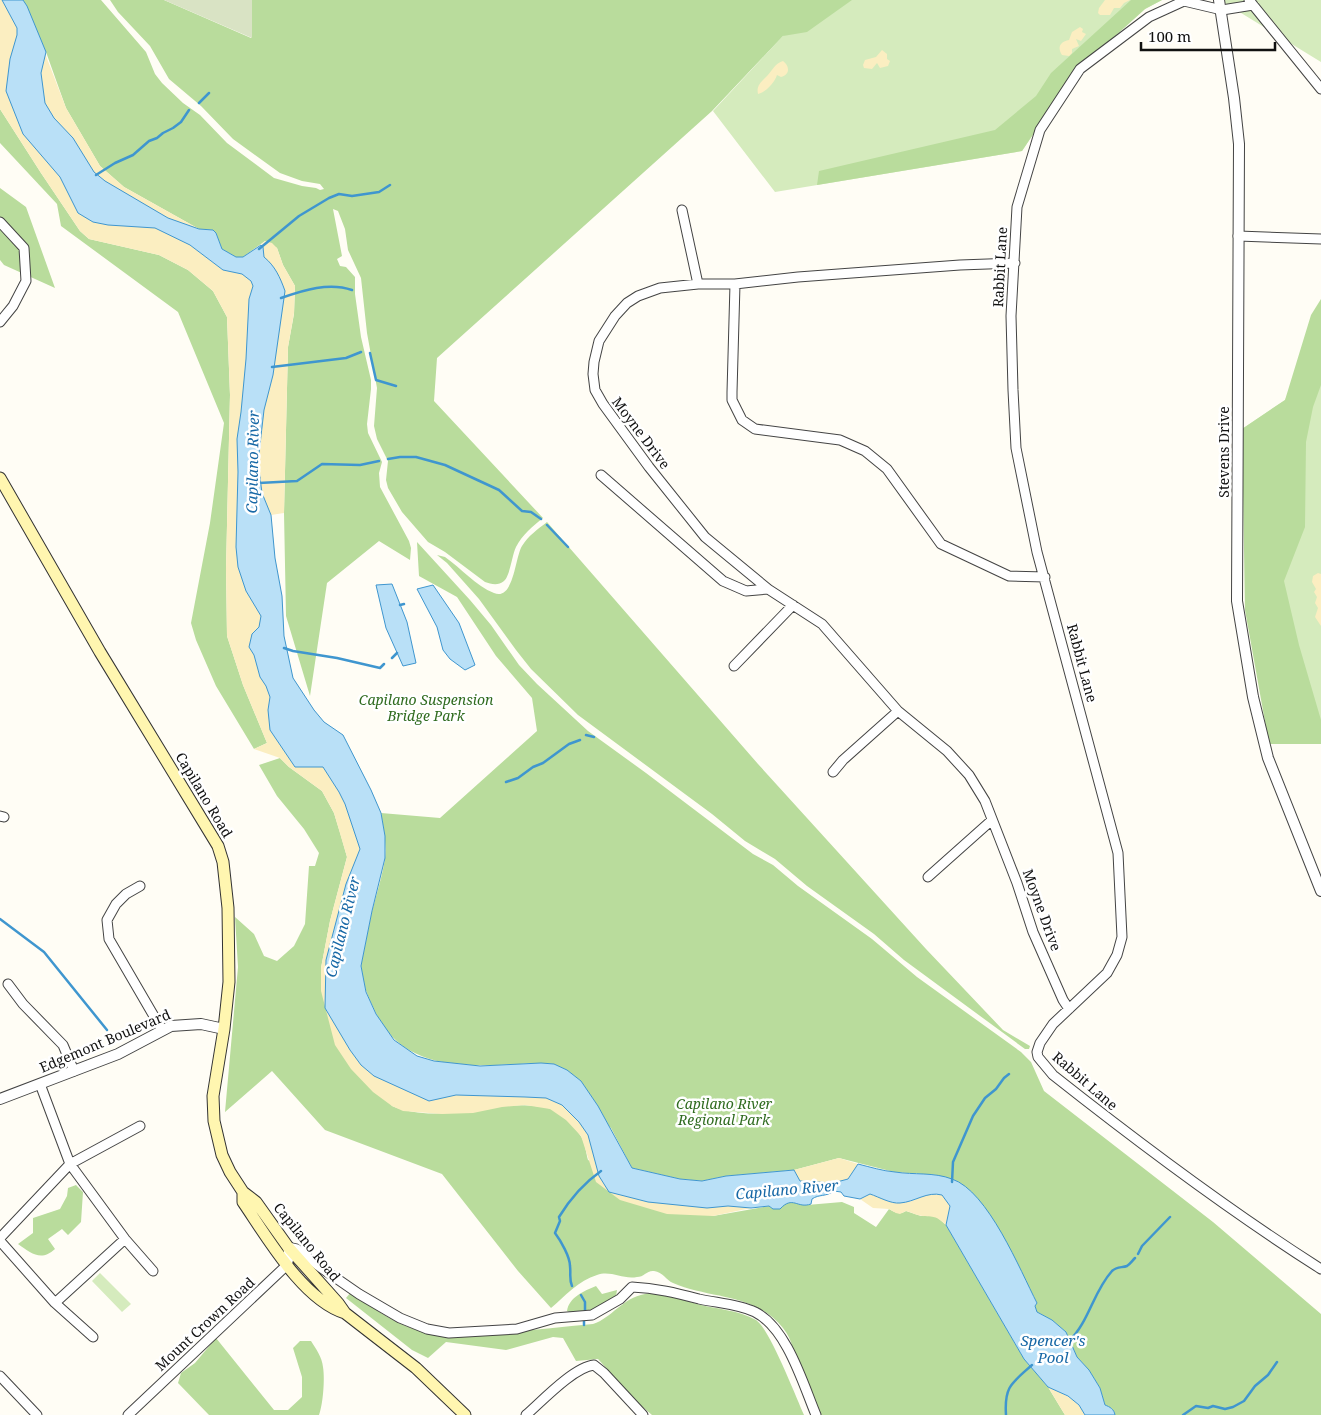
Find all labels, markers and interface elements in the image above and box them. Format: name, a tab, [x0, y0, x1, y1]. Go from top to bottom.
scale bar	[1141, 20, 1275, 52]
text: 100 m	[1148, 26, 1191, 46]
street label: Rabbit Lane	[988, 226, 1011, 308]
street label: Moyne Drive	[608, 393, 675, 473]
street label: Stevens Drive	[1214, 406, 1233, 498]
water label: Capilano River	[241, 409, 263, 514]
street label: Rabbit Lane	[1063, 622, 1102, 704]
park label: Capilano Suspension Bridge Park	[359, 690, 494, 725]
street label: Capilano Road	[171, 749, 238, 841]
street label: Moyne Drive	[1019, 866, 1066, 953]
water label: Capilano River	[320, 873, 364, 979]
street label: Edgemont Boulevard	[36, 1004, 173, 1077]
street label: Rabbit Lane	[1049, 1047, 1122, 1114]
park label: Capilano River Regional Park	[676, 1094, 773, 1129]
water label: Capilano River	[735, 1174, 840, 1203]
street label: Capilano Road	[270, 1198, 345, 1285]
street label: Mount Crown Road	[151, 1272, 259, 1375]
water label: Spencer's Pool	[1020, 1330, 1086, 1367]

